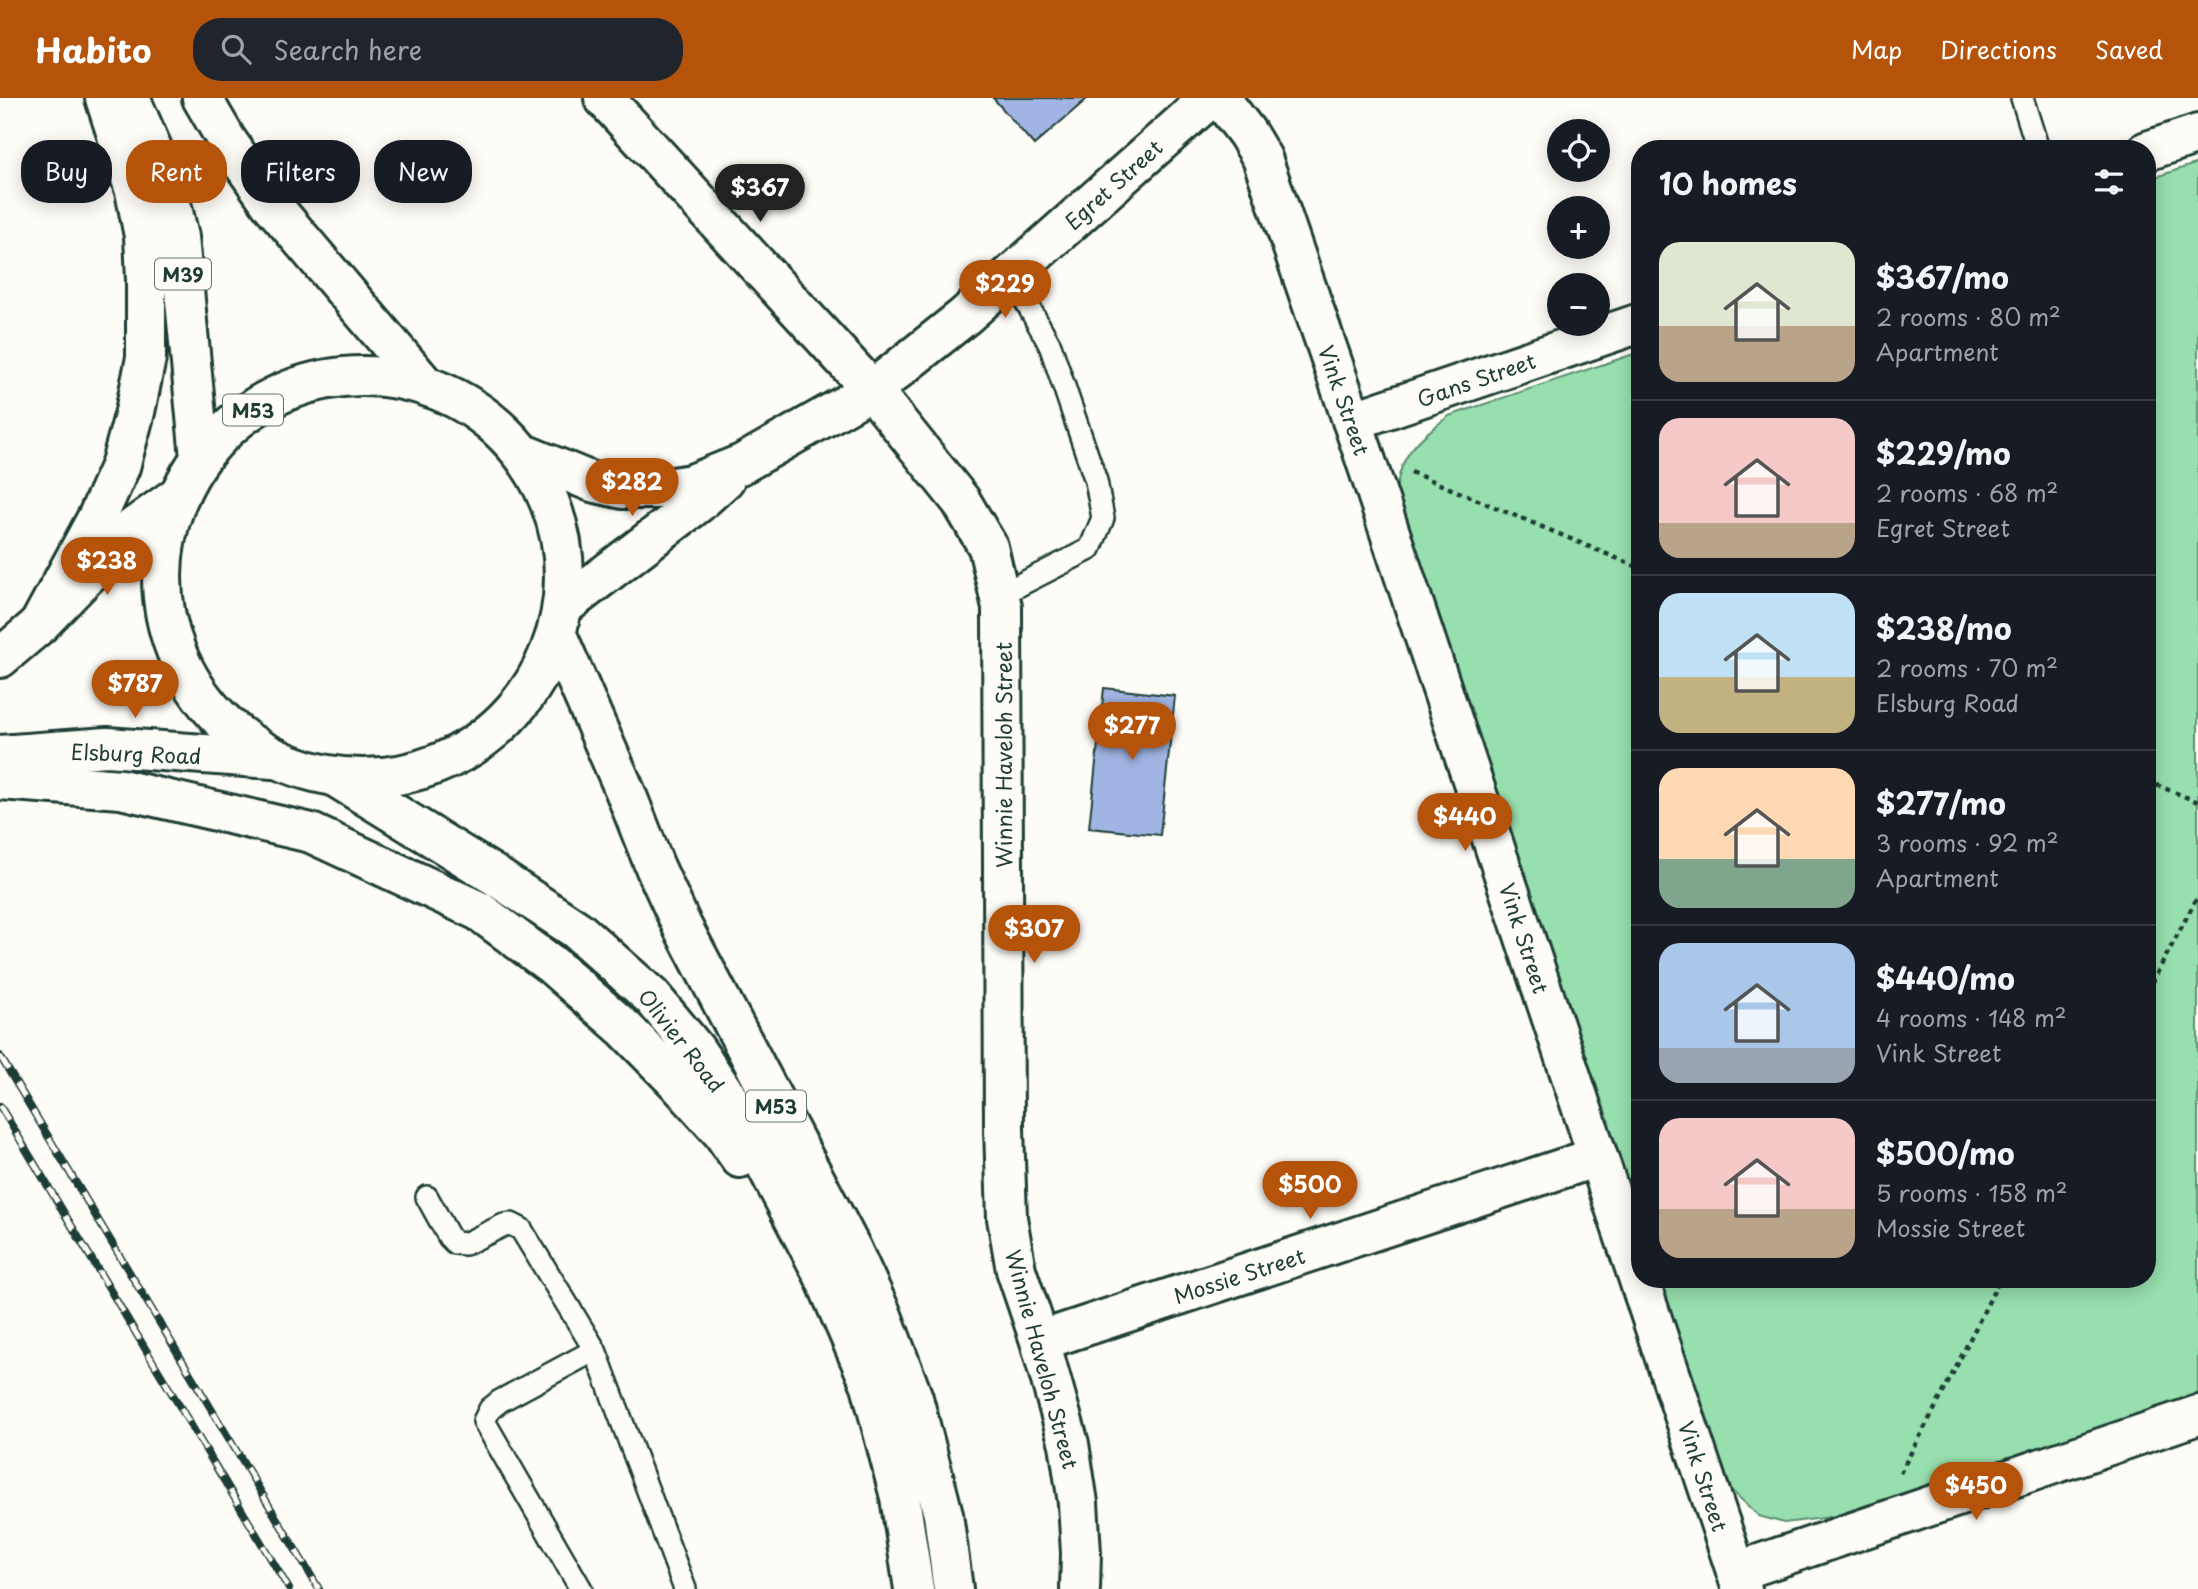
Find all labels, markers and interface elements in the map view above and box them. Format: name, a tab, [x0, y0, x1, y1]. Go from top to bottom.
search box	[193, 18, 683, 81]
text: Habito	[35, 24, 151, 74]
icon: search	[217, 30, 255, 68]
text: Search here	[273, 30, 422, 69]
text: Map	[1851, 31, 1902, 67]
text: Directions	[1940, 31, 2057, 67]
text: Saved	[2095, 31, 2163, 67]
map controls	[1547, 119, 1610, 336]
button: locate	[1547, 119, 1610, 182]
street label: Egret Street	[1057, 131, 1169, 237]
chip: Buy	[21, 140, 112, 203]
chip: Rent	[126, 140, 227, 203]
chip: Filters	[241, 140, 360, 203]
chip: New	[374, 140, 472, 203]
text: 10 homes	[1659, 160, 1797, 205]
icon: filters	[2090, 163, 2128, 201]
pin: $367	[719, 164, 801, 224]
text: $367	[731, 169, 789, 204]
button: +	[1547, 196, 1610, 259]
text: $367/mo	[1876, 254, 2009, 299]
road number: M39	[155, 258, 211, 290]
pin: $229	[964, 260, 1046, 320]
text: $229	[975, 265, 1035, 300]
icon: home	[1715, 270, 1799, 354]
button: −	[1547, 273, 1610, 336]
text: 2 rooms · 80 m²	[1876, 299, 2061, 334]
text: Apartment	[1876, 334, 1999, 369]
street label: Vink Street	[1311, 341, 1379, 459]
street label: Gans Street	[1412, 344, 1540, 414]
road number: M53	[223, 394, 283, 426]
text: $229/mo	[1876, 430, 2011, 475]
icon: home	[1715, 446, 1799, 530]
pin: $282	[591, 458, 673, 518]
text: $282	[602, 463, 662, 498]
text: 2 rooms · 68 m²	[1876, 475, 2058, 510]
text: Egret Street	[1876, 510, 2010, 545]
pin: $238	[66, 538, 148, 597]
text: $238	[77, 542, 137, 577]
text: $238/mo	[1876, 605, 2012, 650]
icon: home	[1715, 621, 1799, 705]
street label: Winnie Haveloh Street	[987, 642, 1019, 868]
text: 2 rooms · 70 m²	[1876, 650, 2058, 685]
pin: $787	[94, 660, 176, 720]
text: $787	[108, 665, 162, 700]
text: Elsburg Road	[1876, 685, 2019, 720]
pin: $277	[1091, 702, 1173, 762]
text: $277	[1104, 707, 1160, 742]
street label: Elsburg Road	[70, 735, 202, 771]
text: $277/mo	[1876, 780, 2006, 825]
pin: $440	[1424, 794, 1506, 853]
icon: home	[1715, 796, 1799, 880]
text: $440	[1433, 798, 1497, 833]
text: 3 rooms · 92 m²	[1876, 825, 2059, 860]
text: Apartment	[1876, 860, 1999, 895]
street label: Vink Street	[1492, 879, 1558, 997]
pin: $307	[993, 906, 1075, 965]
text: $307	[1004, 910, 1064, 945]
text: $440/mo	[1876, 955, 2015, 1000]
icon: home	[1715, 971, 1799, 1055]
street label: Olivier Road	[631, 981, 733, 1099]
text: 4 rooms · 148 m²	[1876, 1000, 2067, 1035]
text: Vink Street	[1876, 1035, 2001, 1070]
road number: M53	[746, 1090, 806, 1122]
text: $500/mo	[1876, 1130, 2015, 1175]
icon: home	[1715, 1146, 1799, 1230]
pin: $500	[1269, 1162, 1351, 1221]
text: $500	[1278, 1166, 1342, 1201]
text: 5 rooms · 158 m²	[1876, 1175, 2068, 1210]
text: Mossie Street	[1876, 1210, 2025, 1245]
street label: Mossie Street	[1169, 1239, 1309, 1311]
street label: Winnie Haveloh Street	[998, 1246, 1088, 1472]
street label: Vink Street	[1671, 1417, 1737, 1535]
pin: $450	[1935, 1462, 2017, 1522]
text: $450	[1945, 1467, 2007, 1502]

